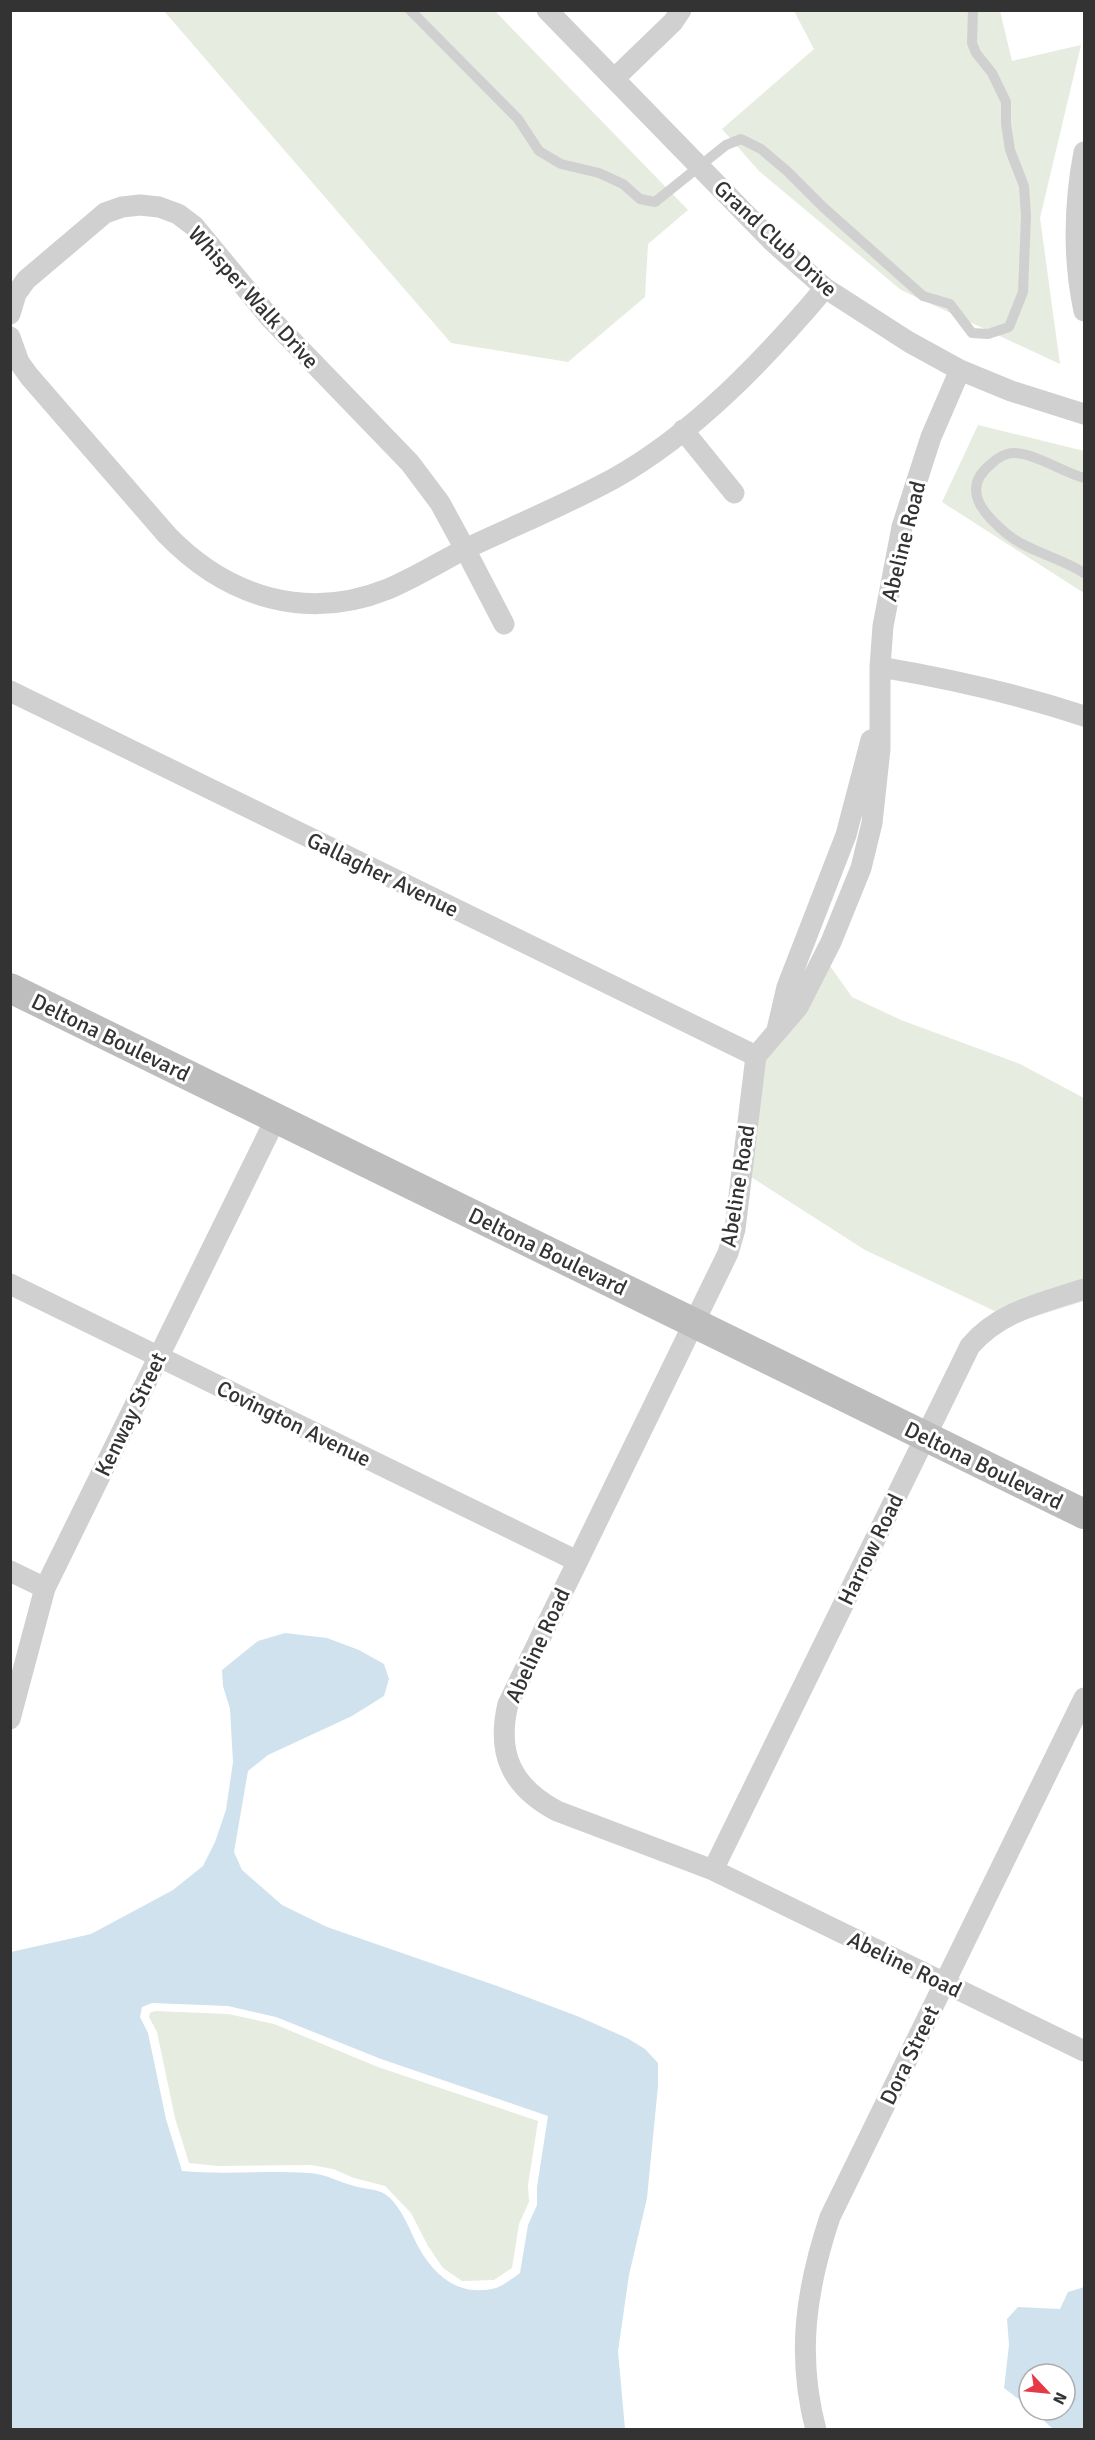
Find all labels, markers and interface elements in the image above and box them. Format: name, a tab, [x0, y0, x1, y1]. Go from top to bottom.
street label: Grand Club Drive	[708, 174, 843, 302]
street label: Whisper Walk Drive	[183, 221, 325, 374]
street label: Abeline Road	[875, 478, 932, 604]
street label: Gallagher Avenue	[303, 826, 463, 923]
street label: Deltona Boulevard	[27, 987, 194, 1087]
street label: Abeline Road	[715, 1123, 760, 1249]
street label: Deltona Boulevard	[464, 1201, 631, 1301]
street label: Kenway Street	[89, 1348, 172, 1481]
street label: Covington Avenue	[212, 1374, 375, 1472]
street label: Deltona Boulevard	[900, 1415, 1067, 1515]
street label: Harrow Road	[832, 1489, 909, 1609]
street label: Abeline Road	[499, 1584, 576, 1707]
street label: Abeline Road	[843, 1925, 966, 2004]
street label: Dora Street	[874, 2001, 945, 2109]
north arrow	[1017, 2362, 1077, 2422]
text: N	[1048, 2389, 1071, 2408]

